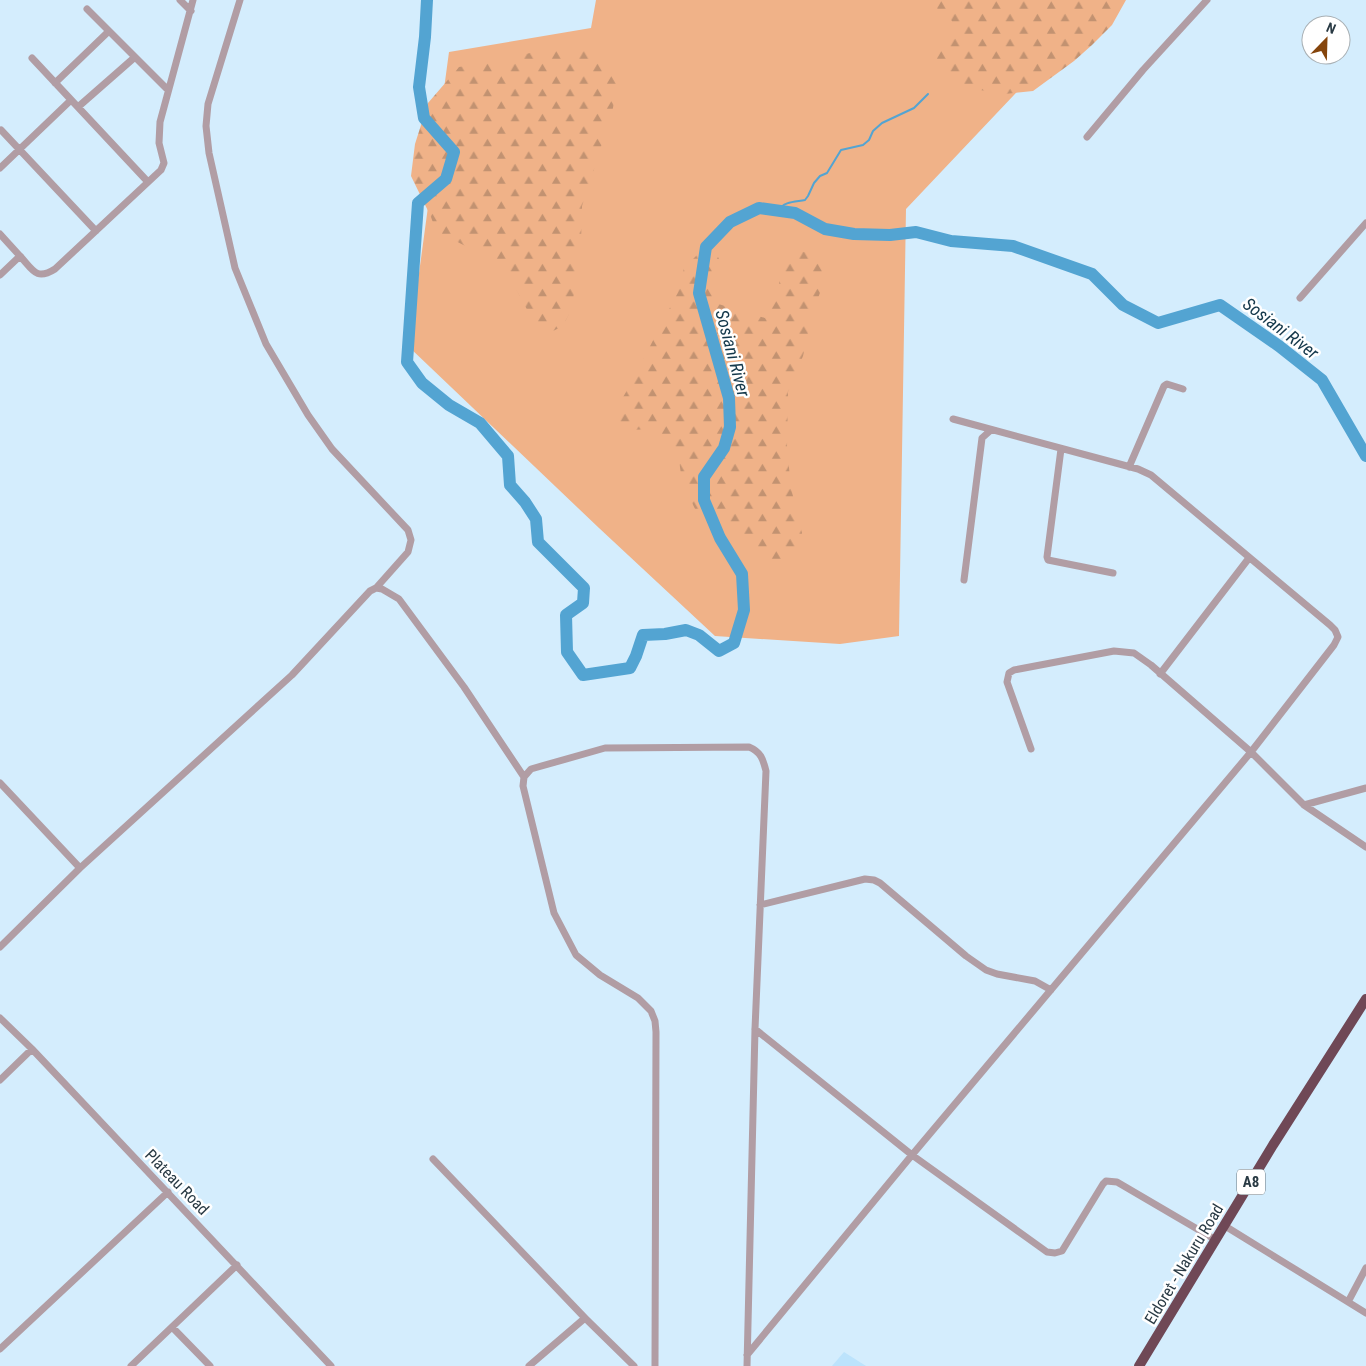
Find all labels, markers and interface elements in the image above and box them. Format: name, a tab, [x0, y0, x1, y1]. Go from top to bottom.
north arrow	[1301, 15, 1351, 65]
text: N	[1324, 19, 1338, 37]
water label: Sosiani River	[1239, 293, 1323, 364]
water label: Sosiani River	[711, 307, 755, 399]
street label: Plateau Road	[141, 1145, 213, 1219]
road number: A8	[1237, 1170, 1265, 1194]
street label: Eldoret - Nakuru Road	[1141, 1200, 1227, 1328]

